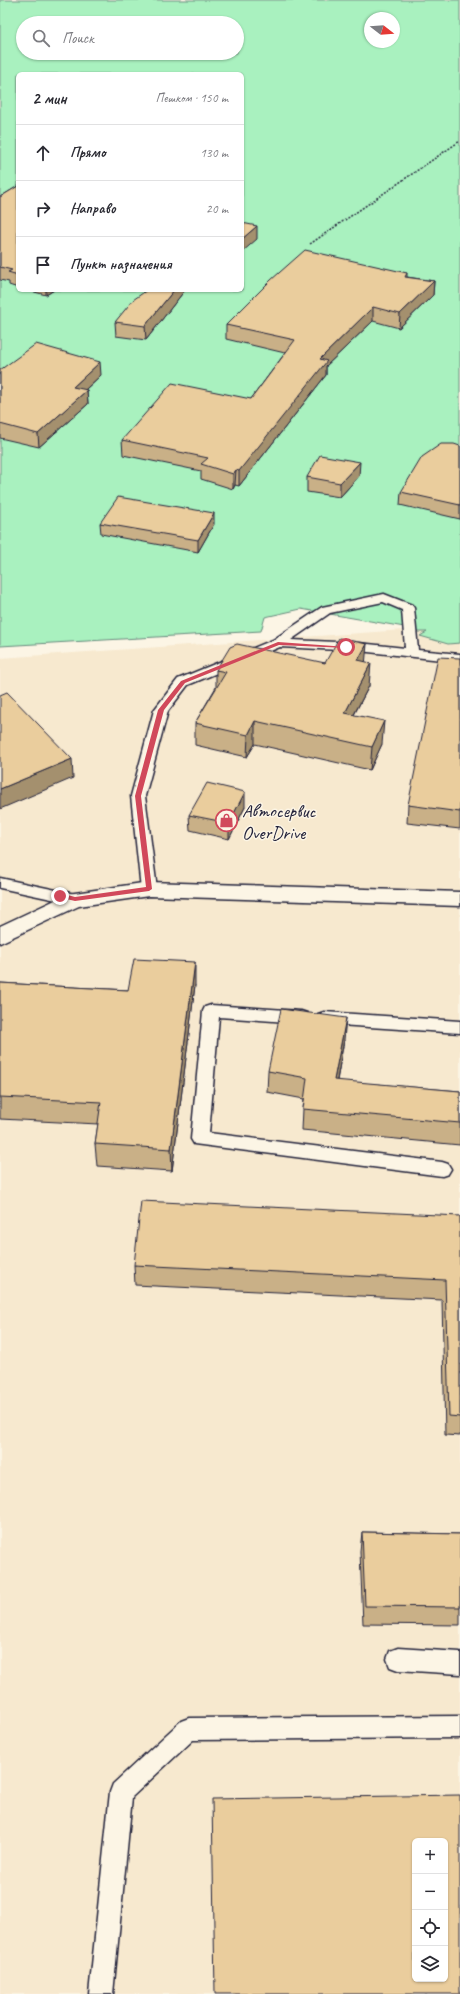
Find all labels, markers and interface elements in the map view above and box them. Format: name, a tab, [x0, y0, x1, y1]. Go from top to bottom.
north arrow	[364, 12, 400, 48]
search box	[16, 16, 244, 60]
icon: search	[30, 27, 52, 49]
text: Поиск	[62, 29, 94, 48]
text: 2 мин	[32, 88, 67, 109]
text: Пешком · 150 m	[155, 90, 228, 106]
icon: ahead	[32, 142, 54, 164]
text: Прямо	[70, 143, 106, 162]
text: 130 m	[200, 145, 228, 161]
icon: right	[32, 198, 54, 220]
text: Направо	[70, 199, 116, 218]
text: 20 m	[206, 201, 228, 217]
icon: arrive	[32, 254, 54, 276]
text: Пункт назначения	[70, 255, 172, 274]
route start	[337, 638, 355, 656]
place label: Автосервис OverDrive	[242, 799, 316, 845]
shop icon: Автосервис OverDrive	[213, 808, 239, 834]
route end	[51, 887, 69, 905]
map controls	[412, 1838, 448, 1982]
button: +	[412, 1838, 448, 1874]
button: −	[412, 1874, 448, 1910]
button: locate	[412, 1910, 448, 1946]
button: layers	[412, 1946, 448, 1982]

